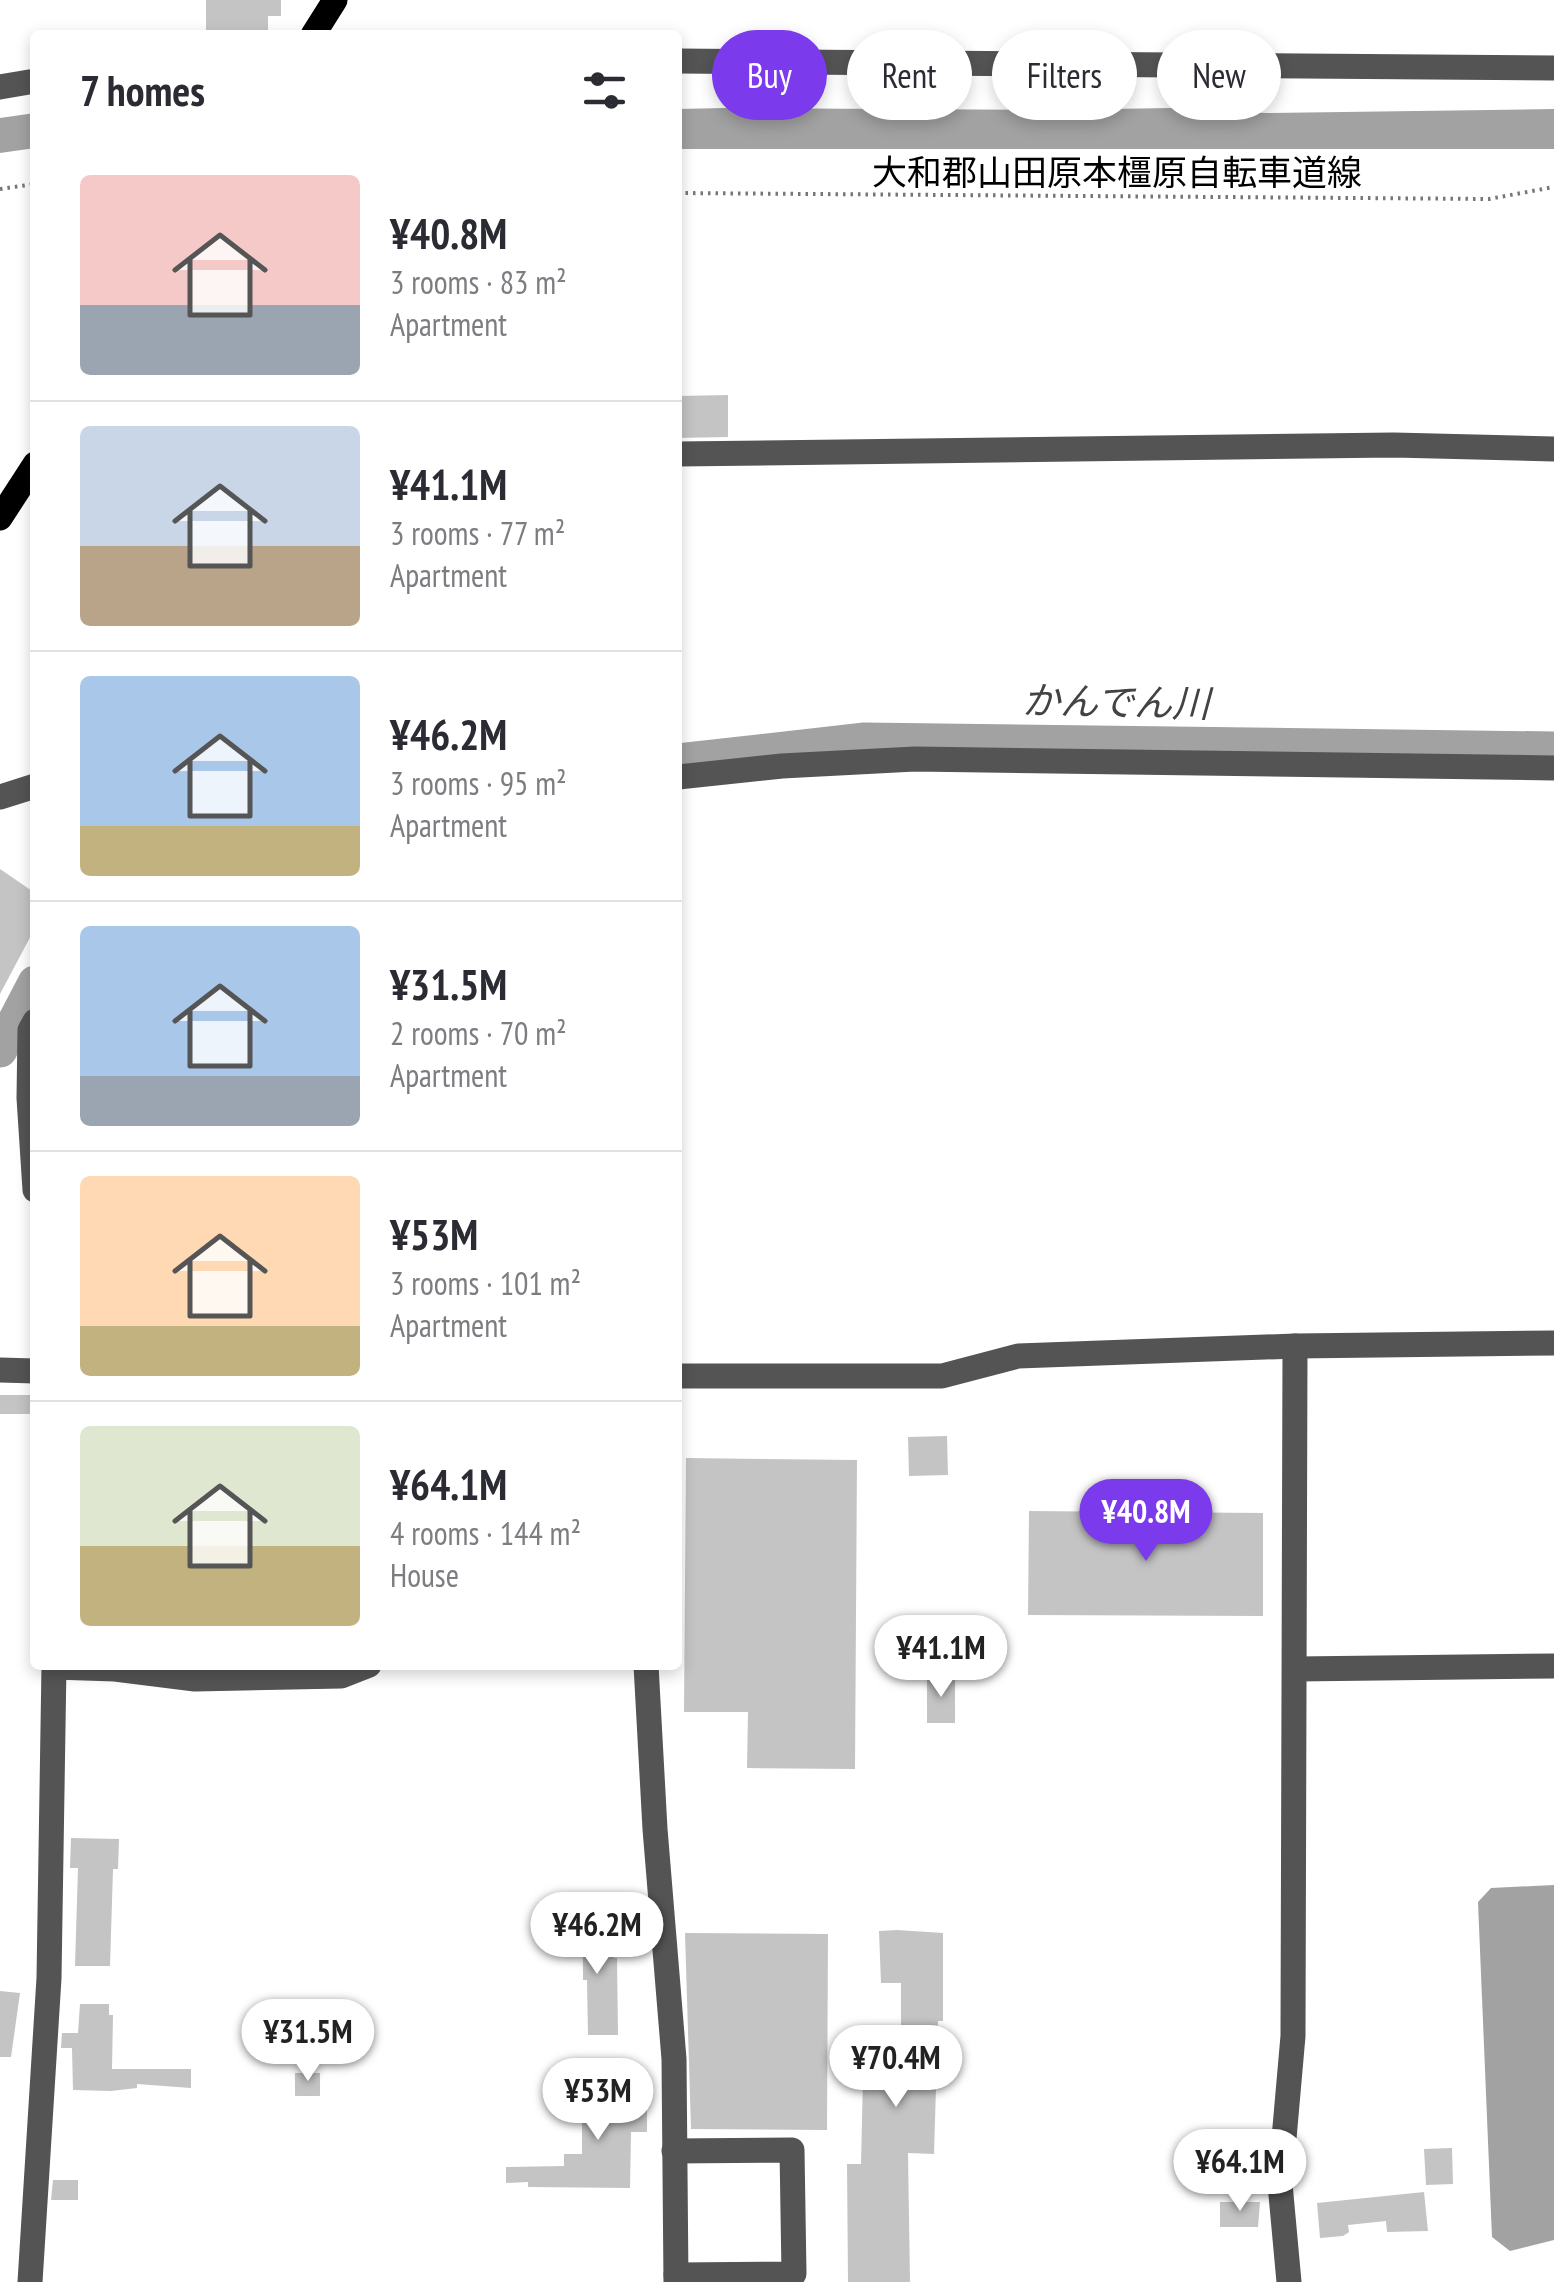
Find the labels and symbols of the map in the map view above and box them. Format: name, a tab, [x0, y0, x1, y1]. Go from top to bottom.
street label: 大和郡山田原本橿原自転車道線	[872, 149, 1362, 195]
water label: かんでん川	[1022, 675, 1214, 727]
pin: ¥40.8M	[1065, 1479, 1227, 1564]
pin: ¥41.1M	[860, 1615, 1022, 1700]
pin: ¥46.2M	[516, 1892, 678, 1977]
pin: ¥31.5M	[227, 1999, 389, 2084]
pin: ¥70.4M	[815, 2025, 977, 2110]
pin: ¥53M	[539, 2058, 657, 2143]
pin: ¥64.1M	[1159, 2129, 1321, 2214]

